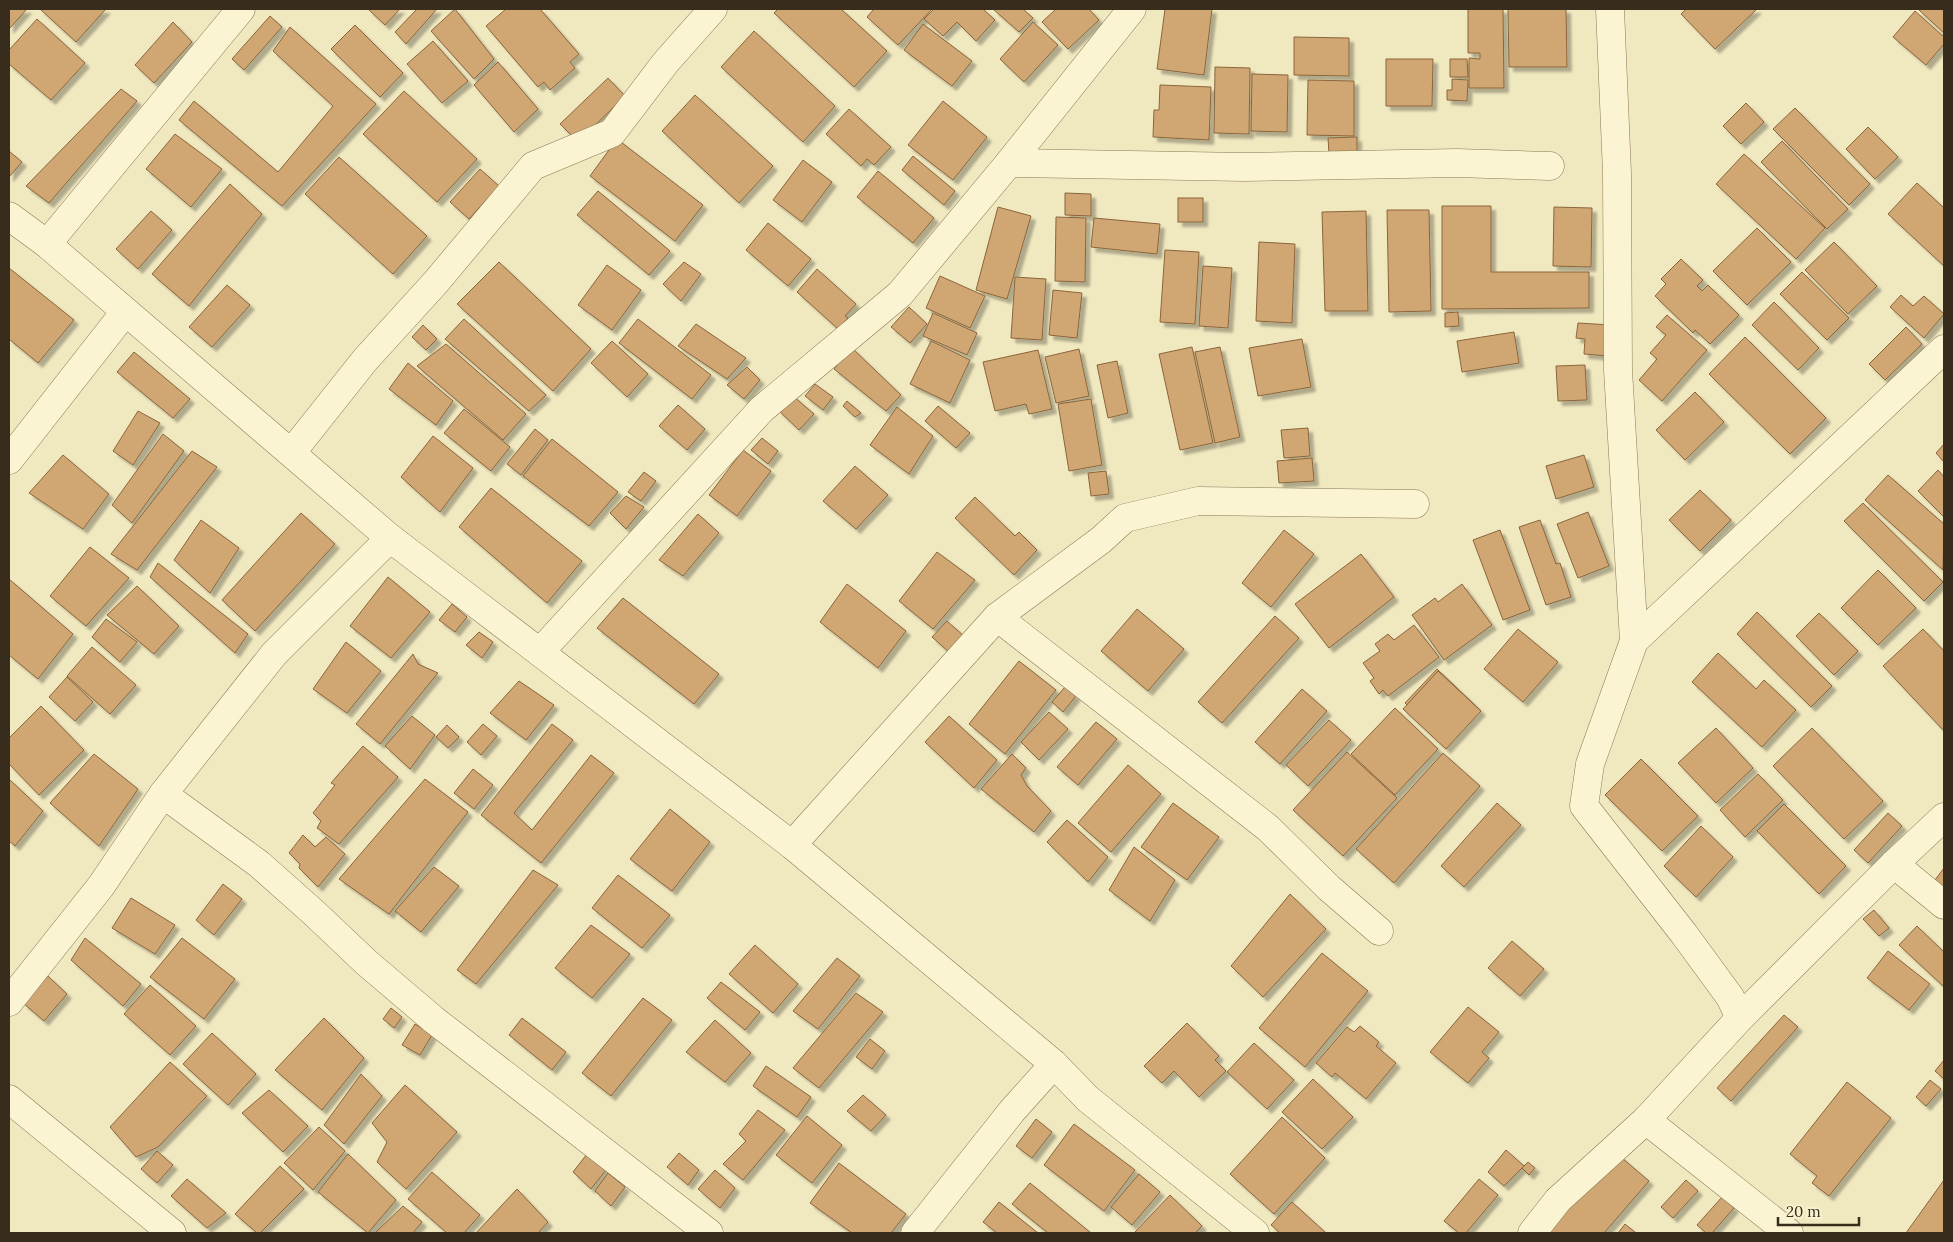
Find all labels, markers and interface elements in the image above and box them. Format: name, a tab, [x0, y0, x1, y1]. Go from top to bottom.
scale bar	[1778, 1194, 1859, 1226]
text: 20 m	[1786, 1202, 1821, 1221]

